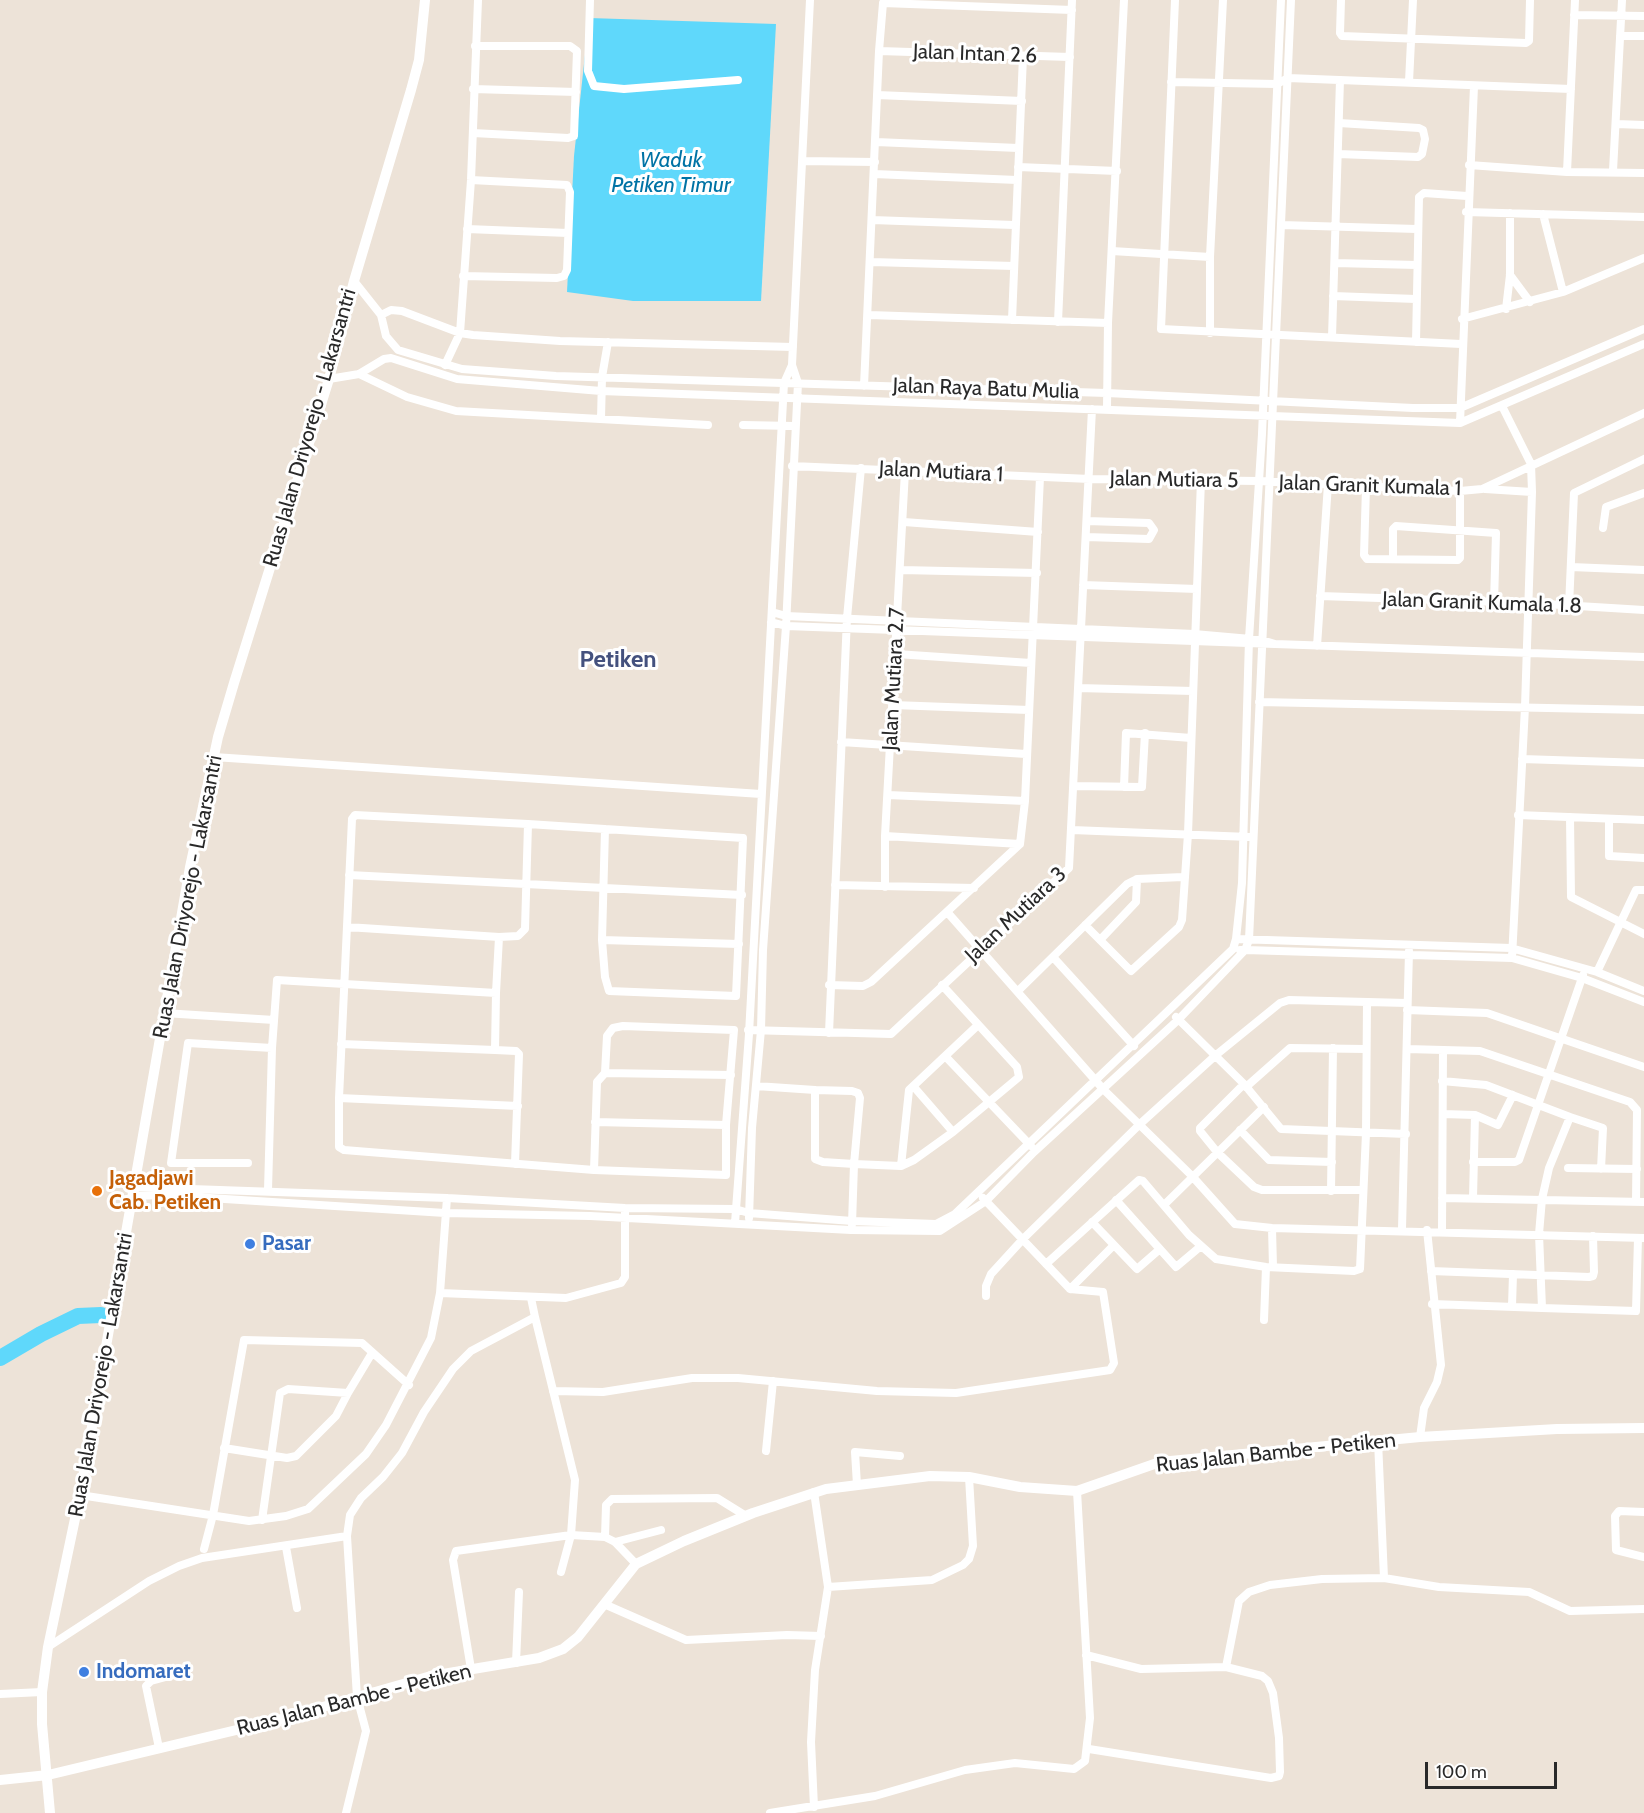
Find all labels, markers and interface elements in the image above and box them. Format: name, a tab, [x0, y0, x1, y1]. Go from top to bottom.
street label: Jalan Intan 2.6	[912, 39, 1038, 69]
water label: Waduk Petiken Timur	[611, 148, 731, 200]
street label: Ruas Jalan Driyorejo - Lakarsantri	[258, 286, 362, 570]
street label: Jalan Raya Batu Mulia	[892, 373, 1080, 405]
street label: Jalan Mutiara 1	[878, 456, 1004, 488]
street label: Jalan Mutiara 5	[1109, 466, 1239, 494]
street label: Jalan Granit Kumala 1	[1278, 470, 1462, 502]
street label: Jalan Granit Kumala 1.8	[1382, 587, 1582, 619]
street label: Jalan Mutiara 2.7	[878, 607, 910, 751]
district label: Petiken	[579, 646, 657, 674]
street label: Ruas Jalan Driyorejo - Lakarsantri	[148, 753, 228, 1041]
street label: Jalan Mutiara 3	[960, 862, 1072, 968]
place label: Jagadjawi Cab. Petiken	[109, 1166, 221, 1216]
marker: Jagadjawi Cab. Petiken	[90, 1184, 104, 1198]
street label: Ruas Jalan Driyorejo - Lakarsantri	[64, 1231, 138, 1519]
place label: Pasar	[262, 1231, 311, 1257]
marker: Pasar	[243, 1237, 257, 1251]
street label: Ruas Jalan Bambe - Petiken	[1155, 1428, 1397, 1478]
place label: Indomaret	[96, 1659, 191, 1685]
street label: Ruas Jalan Bambe - Petiken	[234, 1659, 474, 1741]
marker: Indomaret	[77, 1665, 91, 1679]
scale bar	[1428, 1750, 1560, 1788]
text: 100 m	[1436, 1761, 1487, 1783]

